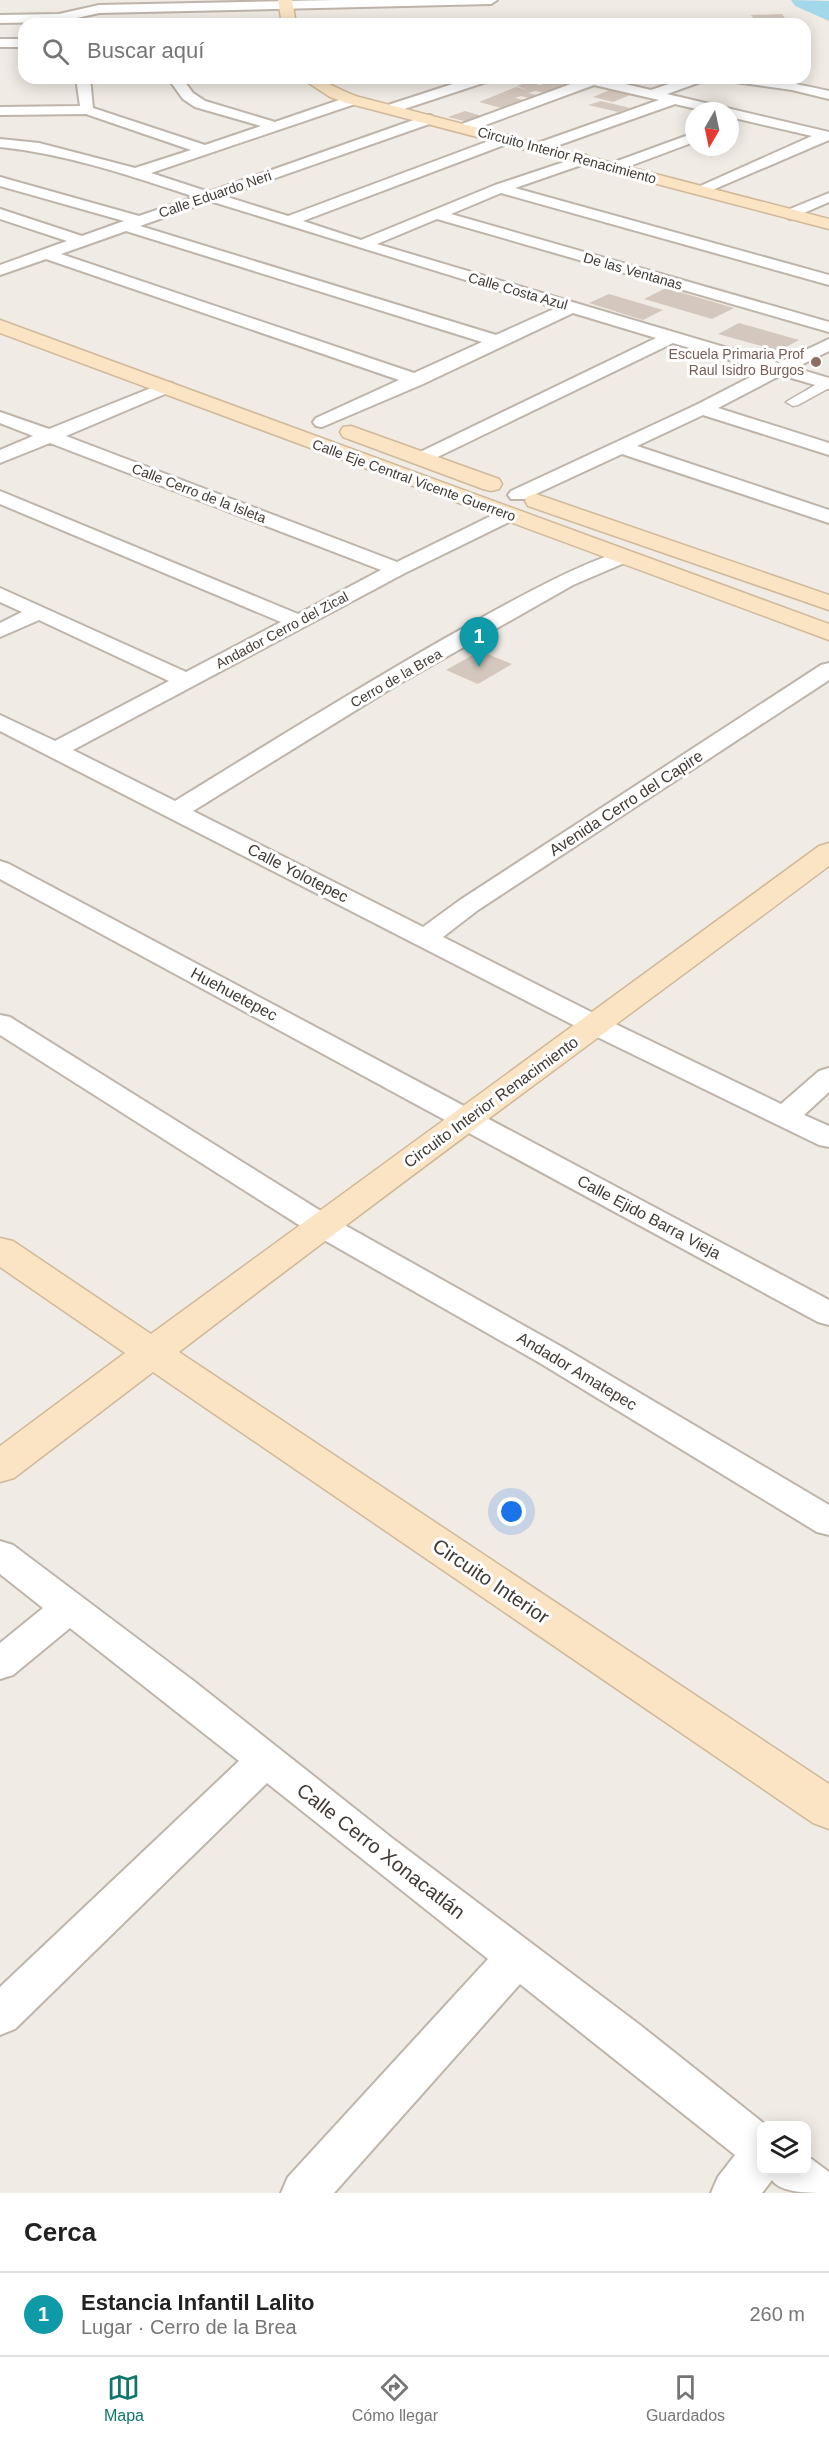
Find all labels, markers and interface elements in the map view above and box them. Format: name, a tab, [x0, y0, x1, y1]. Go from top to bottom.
search box	[18, 18, 811, 84]
icon: search	[39, 35, 72, 68]
text: Buscar aquí	[87, 38, 204, 63]
north arrow	[685, 102, 739, 156]
street label: Circuito Interior Renacimiento	[476, 123, 658, 187]
street label: Calle Eduardo Neri	[156, 167, 274, 221]
street label: De las Ventanas	[582, 249, 684, 293]
street label: Calle Costa Azul	[466, 269, 570, 313]
place label: Escuela Primaria Prof Raul Isidro Burgos	[669, 346, 804, 378]
marker: Escuela Primaria Prof Raul Isidro Burgos	[809, 355, 823, 369]
street label: Calle Eje Central Vicente Guerrero	[310, 436, 518, 524]
street label: Calle Cerro de la Isleta	[130, 460, 269, 526]
street label: Andador Cerro del Zical	[213, 588, 351, 672]
pin: 1	[460, 618, 498, 667]
street label: Cerro de la Brea	[348, 645, 445, 711]
street label: Avenida Cerro del Capire	[546, 747, 706, 859]
street label: Calle Yolotepec	[245, 840, 351, 906]
street label: Huehuetepec	[188, 964, 280, 1024]
street label: Circuito Interior Renacimiento	[401, 1033, 581, 1171]
street label: Calle Ejido Barra Vieja	[574, 1172, 724, 1262]
street label: Andador Amatepec	[514, 1329, 640, 1413]
your location	[497, 1497, 526, 1526]
street label: Circuito Interior	[429, 1534, 554, 1628]
street label: Calle Cerro Xonacatlán	[293, 1779, 469, 1923]
map controls	[757, 2121, 811, 2175]
button: layers	[757, 2121, 811, 2175]
text: Cerca	[24, 2217, 96, 2247]
text: Estancia Infantil Lalito	[81, 2290, 314, 2315]
text: 1	[38, 2303, 49, 2325]
text: 260 m	[749, 2303, 805, 2325]
text: Lugar · Cerro de la Brea	[81, 2316, 297, 2338]
tab: Mapa	[104, 2371, 144, 2425]
tab: Cómo llegar	[352, 2371, 438, 2425]
tab: Guardados	[646, 2371, 725, 2425]

